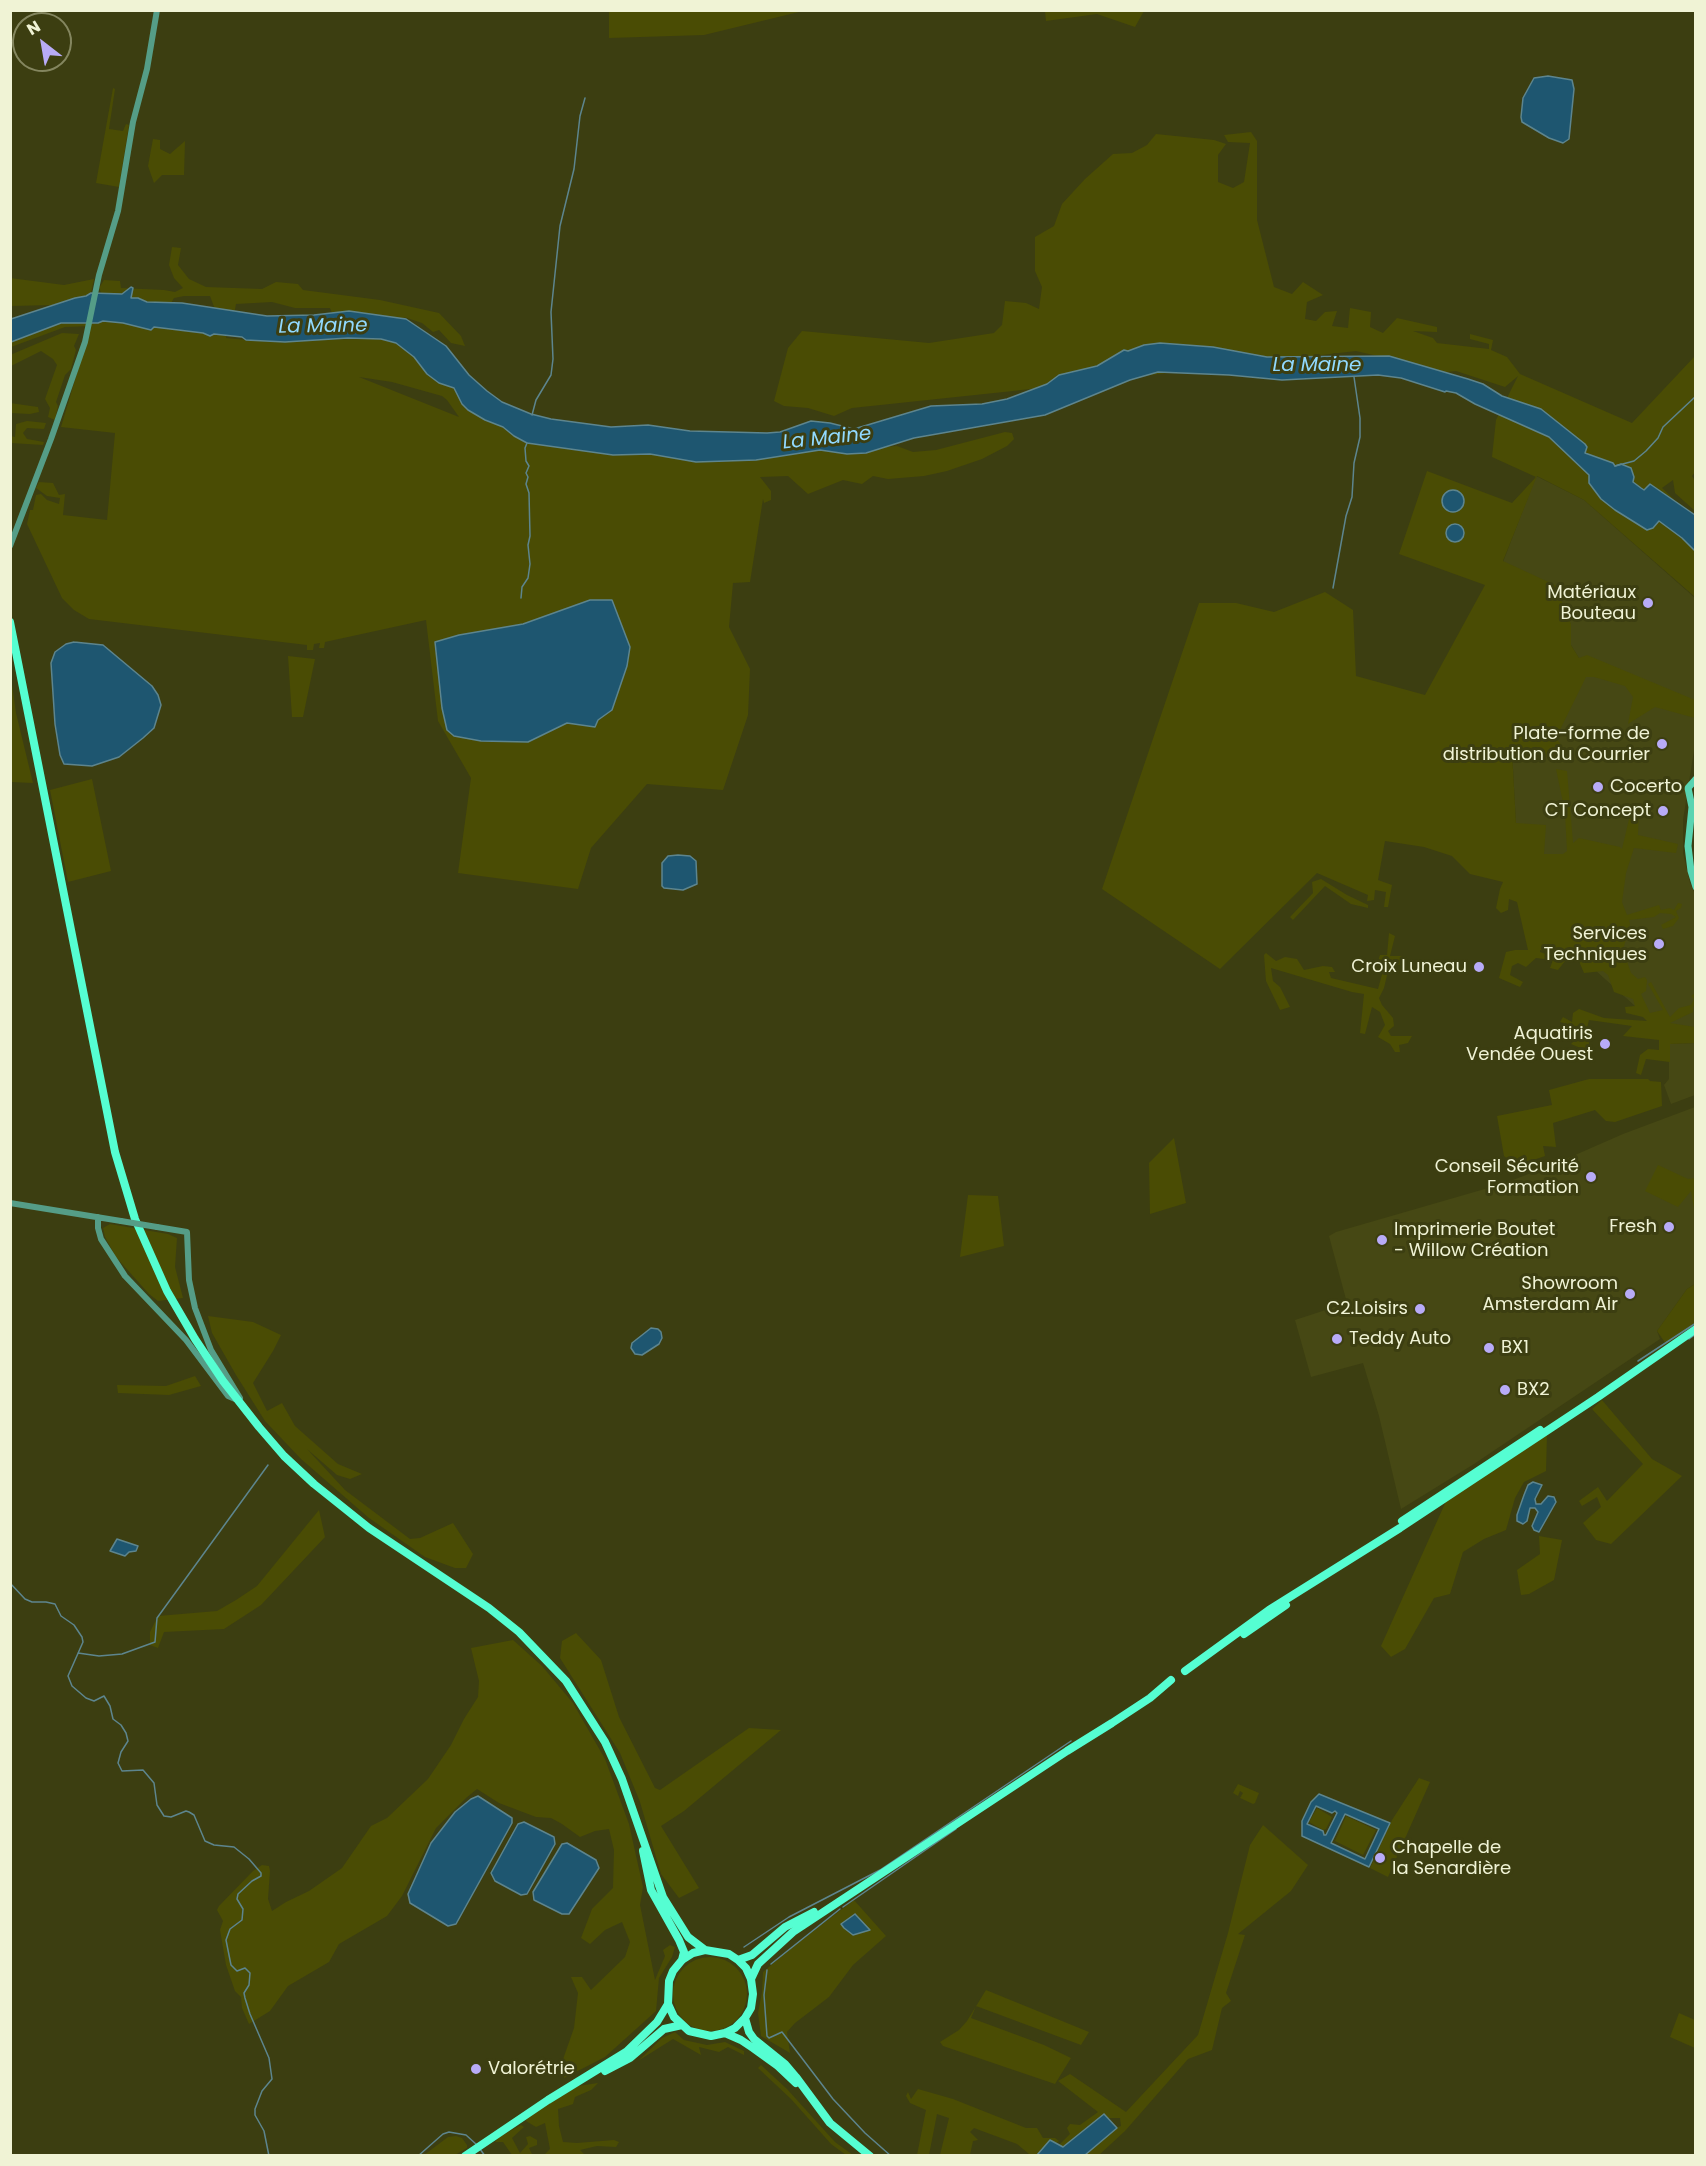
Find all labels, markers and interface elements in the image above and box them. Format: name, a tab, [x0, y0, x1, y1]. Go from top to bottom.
north arrow	[12, 12, 72, 72]
text: N	[22, 15, 45, 41]
water label: La Maine	[278, 314, 368, 340]
water label: La Maine	[1273, 354, 1361, 378]
water label: La Maine	[781, 422, 873, 456]
place label: Matériaux Bouteau	[1547, 582, 1636, 624]
marker: Matériaux Bouteau	[1641, 596, 1655, 610]
place label: Plate-forme de distribution du Courrier	[1443, 723, 1650, 766]
marker: Plate-forme de distribution du Courrier	[1655, 737, 1669, 751]
place label: Cocerto	[1610, 776, 1682, 798]
marker: Cocerto	[1591, 780, 1605, 794]
place label: CT Concept	[1545, 800, 1651, 822]
marker: CT Concept	[1656, 804, 1670, 818]
place label: Services Techniques	[1543, 923, 1647, 966]
marker: Services Techniques	[1652, 937, 1666, 951]
place label: Croix Luneau	[1351, 956, 1467, 978]
marker: Croix Luneau	[1472, 960, 1486, 974]
place label: Aquatiris Vendée Ouest	[1466, 1023, 1593, 1066]
marker: Aquatiris Vendée Ouest	[1598, 1037, 1612, 1051]
place label: Conseil Sécurité Formation	[1435, 1156, 1579, 1198]
marker: Conseil Sécurité Formation	[1584, 1170, 1598, 1184]
place label: Fresh	[1609, 1216, 1657, 1238]
place label: Imprimerie Boutet - Willow Création	[1394, 1219, 1555, 1262]
marker: Fresh	[1662, 1220, 1676, 1234]
marker: Imprimerie Boutet - Willow Création	[1375, 1233, 1389, 1247]
place label: Showroom Amsterdam Air	[1483, 1273, 1618, 1316]
marker: Showroom Amsterdam Air	[1623, 1287, 1637, 1301]
place label: C2.Loisirs	[1326, 1298, 1408, 1320]
marker: C2.Loisirs	[1413, 1302, 1427, 1316]
place label: Teddy Auto	[1349, 1328, 1451, 1350]
marker: Teddy Auto	[1330, 1332, 1344, 1346]
place label: BX1	[1501, 1337, 1529, 1359]
marker: BX1	[1482, 1341, 1496, 1355]
place label: BX2	[1517, 1379, 1550, 1401]
marker: BX2	[1498, 1383, 1512, 1397]
place label: Chapelle de la Senardière	[1392, 1837, 1511, 1880]
marker: Chapelle de la Senardière	[1373, 1851, 1387, 1865]
place label: Valorétrie	[488, 2058, 575, 2080]
marker: Valorétrie	[469, 2062, 483, 2076]

